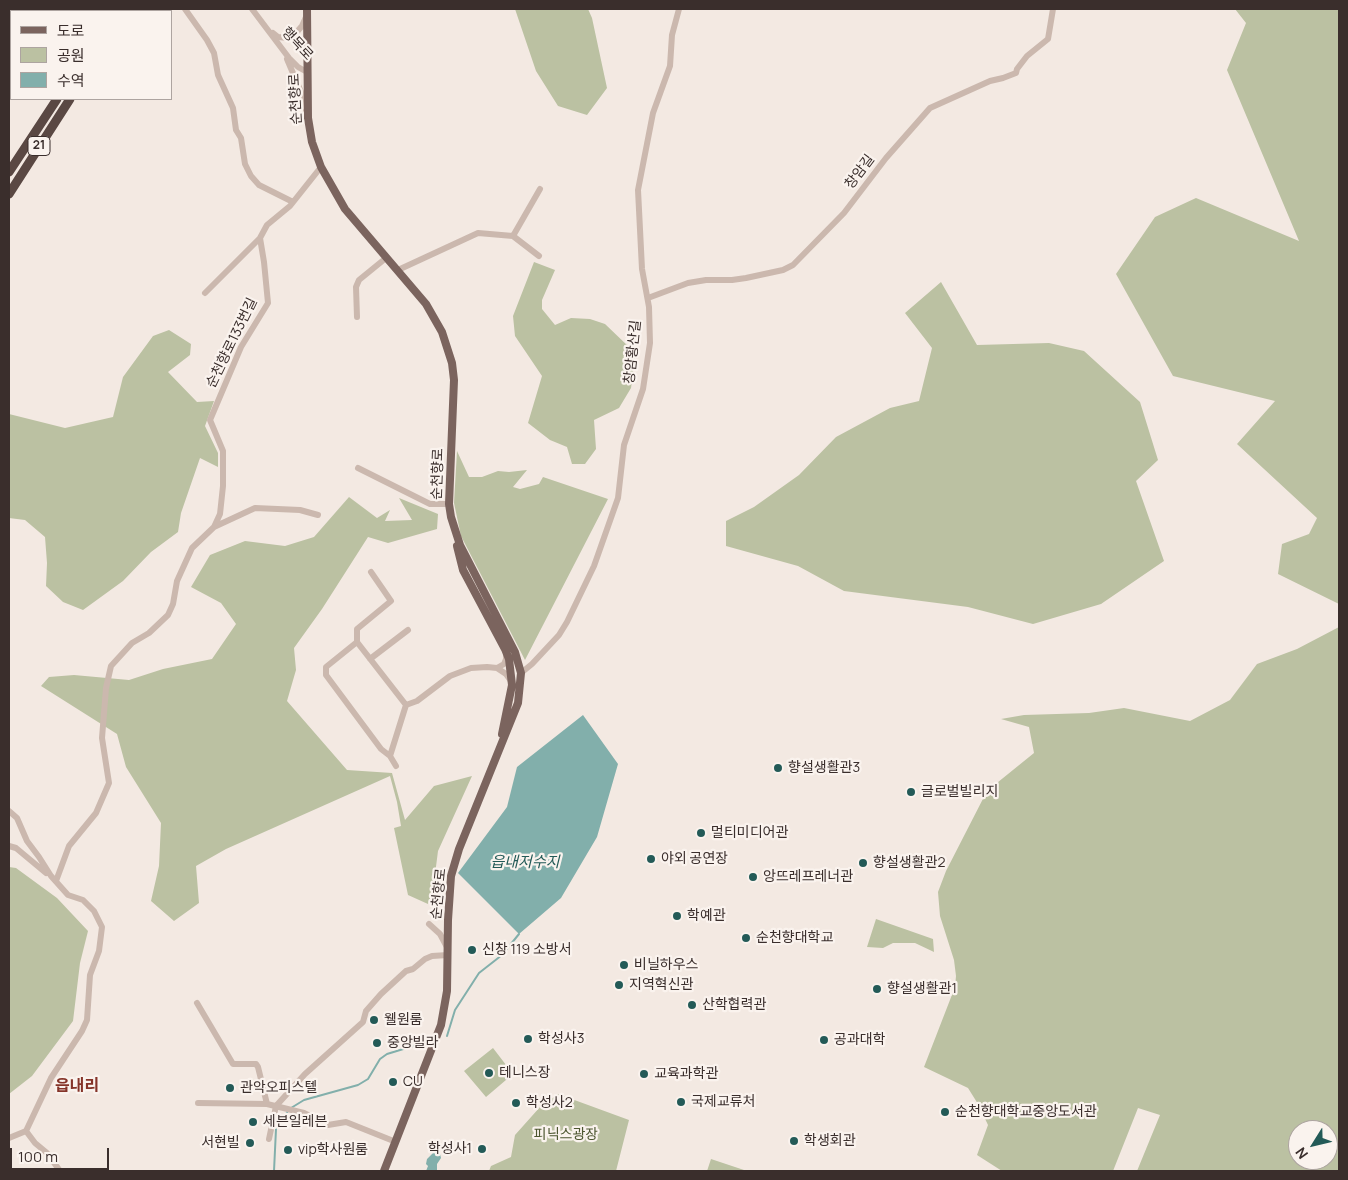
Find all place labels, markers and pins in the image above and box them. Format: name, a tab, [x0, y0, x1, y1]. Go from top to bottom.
place label: 향설생활관3	[788, 760, 860, 776]
marker: 향설생활관3	[772, 762, 784, 774]
place label: 글로벌빌리지	[921, 784, 998, 800]
marker: 글로벌빌리지	[905, 786, 917, 798]
place label: 멀티미디어관	[711, 825, 788, 841]
marker: 멀티미디어관	[695, 827, 707, 839]
place label: 야외 공연장	[661, 851, 728, 867]
marker: 야외 공연장	[645, 853, 657, 865]
place label: 향설생활관2	[873, 855, 945, 871]
marker: 향설생활관2	[857, 857, 869, 869]
place label: 앙뜨레프레너관	[763, 869, 853, 885]
marker: 앙뜨레프레너관	[747, 871, 759, 883]
place label: 학예관	[687, 908, 726, 924]
marker: 학예관	[671, 910, 683, 922]
place label: 순천향대학교	[756, 930, 833, 946]
marker: 순천향대학교	[740, 932, 752, 944]
place label: 신창 119 소방서	[482, 942, 572, 958]
marker: 신창 119 소방서	[466, 944, 478, 956]
place label: 비닐하우스	[634, 957, 698, 973]
marker: 비닐하우스	[618, 959, 630, 971]
place label: 지역혁신관	[629, 977, 693, 993]
marker: 지역혁신관	[613, 979, 625, 991]
place label: 향설생활관1	[887, 981, 957, 997]
marker: 향설생활관1	[871, 983, 883, 995]
place label: 산학협력관	[702, 997, 766, 1013]
marker: 산학협력관	[686, 999, 698, 1011]
place label: 웰원룸	[384, 1012, 423, 1028]
marker: 웰원룸	[368, 1014, 380, 1026]
place label: 학성사3	[538, 1031, 584, 1047]
place label: 공과대학	[834, 1032, 886, 1048]
marker: 학성사3	[522, 1033, 534, 1045]
marker: 공과대학	[818, 1034, 830, 1046]
place label: 중앙빌라	[387, 1035, 439, 1051]
marker: 중앙빌라	[371, 1037, 383, 1049]
place label: 테니스장	[499, 1065, 551, 1081]
place label: 교육과학관	[654, 1066, 718, 1082]
marker: 테니스장	[483, 1067, 495, 1079]
marker: 교육과학관	[638, 1068, 650, 1080]
place label: CU	[403, 1074, 423, 1090]
marker: CU	[387, 1076, 399, 1088]
place label: 관악오피스텔	[240, 1080, 317, 1096]
marker: 관악오피스텔	[224, 1082, 236, 1094]
place label: 국제교류처	[691, 1094, 755, 1110]
place label: 학성사2	[526, 1095, 573, 1111]
marker: 국제교류처	[675, 1096, 687, 1108]
marker: 학성사2	[510, 1097, 522, 1109]
place label: 순천향대학교중앙도서관	[955, 1104, 1097, 1120]
marker: 순천향대학교중앙도서관	[939, 1106, 951, 1118]
place label: 세븐일레븐	[263, 1114, 327, 1130]
marker: 세븐일레븐	[247, 1116, 259, 1128]
place label: 학생회관	[804, 1133, 856, 1149]
place label: 서현빌	[201, 1135, 240, 1151]
marker: 학생회관	[788, 1135, 800, 1147]
marker: 서현빌	[244, 1137, 256, 1149]
place label: 학성사1	[428, 1141, 472, 1157]
place label: vip학사원룸	[298, 1142, 368, 1158]
marker: 학성사1	[476, 1143, 488, 1155]
marker: vip학사원룸	[282, 1144, 294, 1156]

